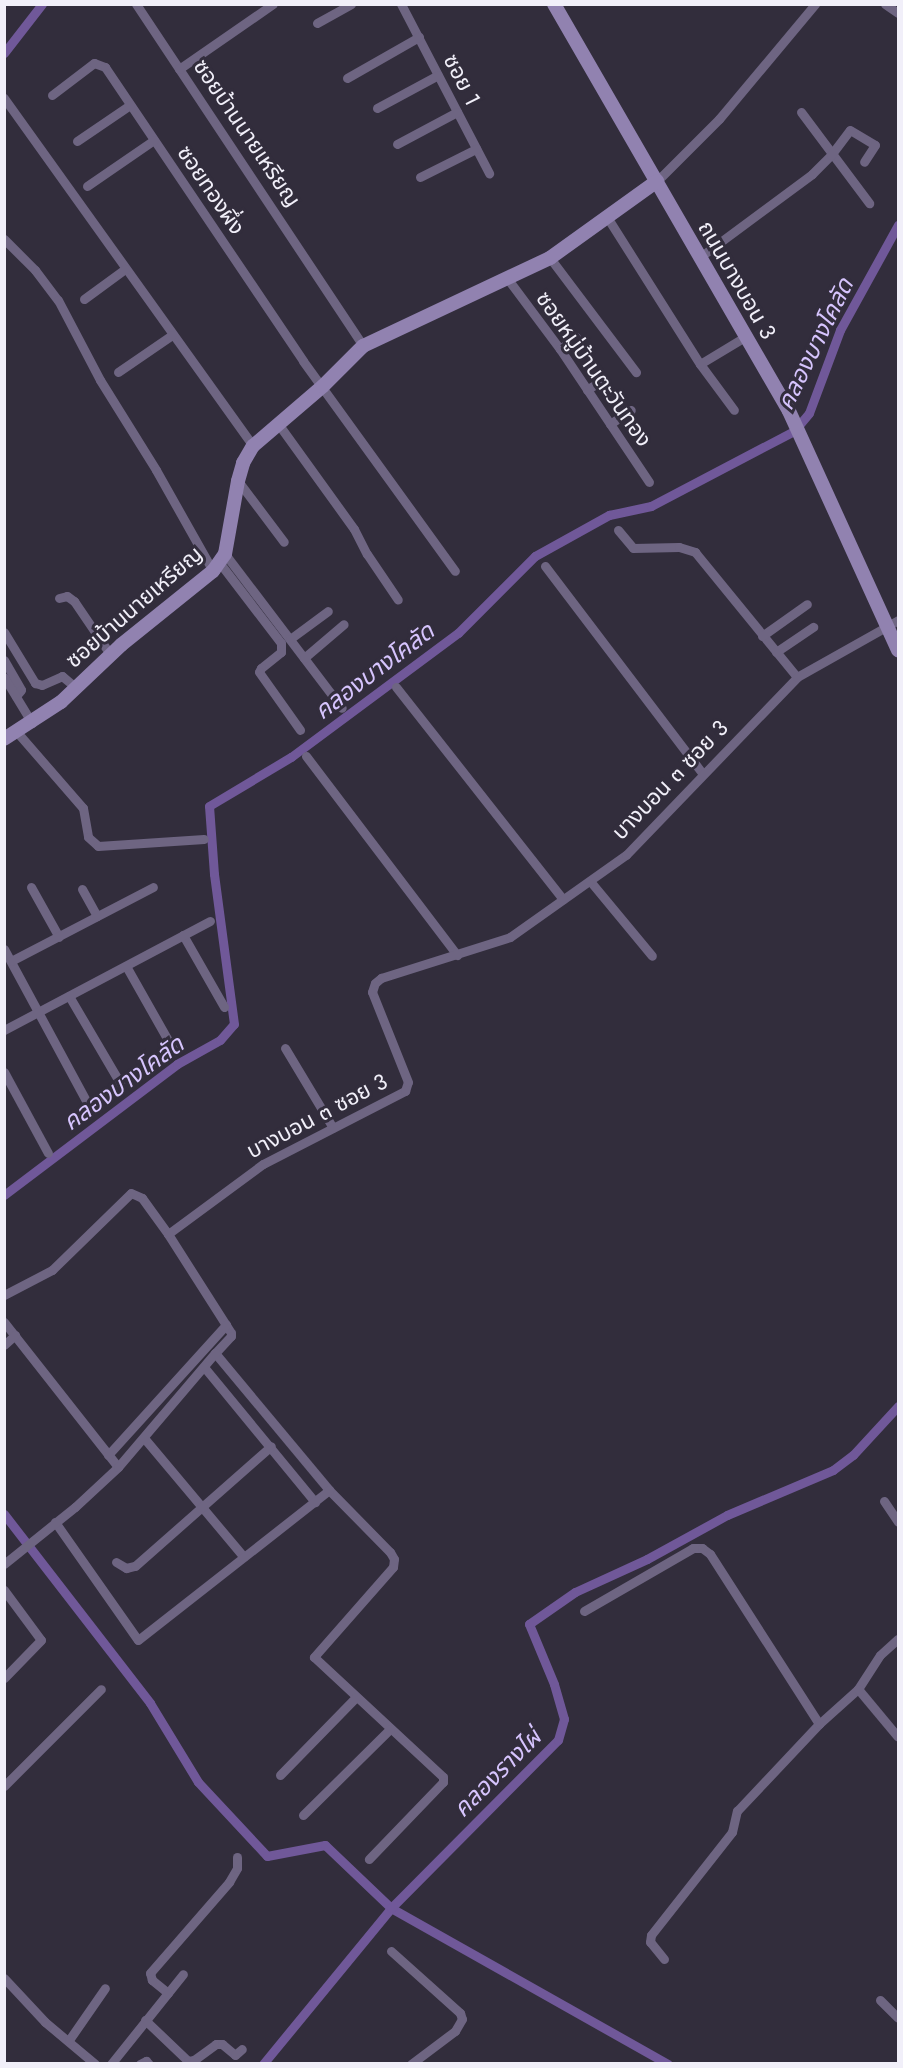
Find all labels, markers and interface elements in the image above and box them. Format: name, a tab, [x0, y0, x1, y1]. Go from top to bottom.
street label: ซอย 1	[438, 50, 486, 110]
street label: ซอยบ้านนายเหรียญ	[188, 54, 306, 212]
street label: ซอยทองผึ่ง	[172, 140, 250, 240]
street label: ถนนบางบอน 3	[693, 216, 781, 344]
water label: คลองบางโคลัด	[771, 274, 859, 414]
street label: ซอยหมู่บ้านตะวันทอง	[531, 286, 657, 452]
street label: ซอยบ้านนายเหรียญ	[60, 541, 208, 673]
water label: คลองบางโคลัด	[308, 617, 440, 725]
street label: บางบอน ๓ ซอย 3	[607, 715, 733, 845]
water label: คลองบางโคลัด	[57, 1029, 189, 1137]
street label: บางบอน ๓ ซอย 3	[242, 1068, 392, 1164]
water label: คลองรางไผ่	[447, 1723, 547, 1823]

